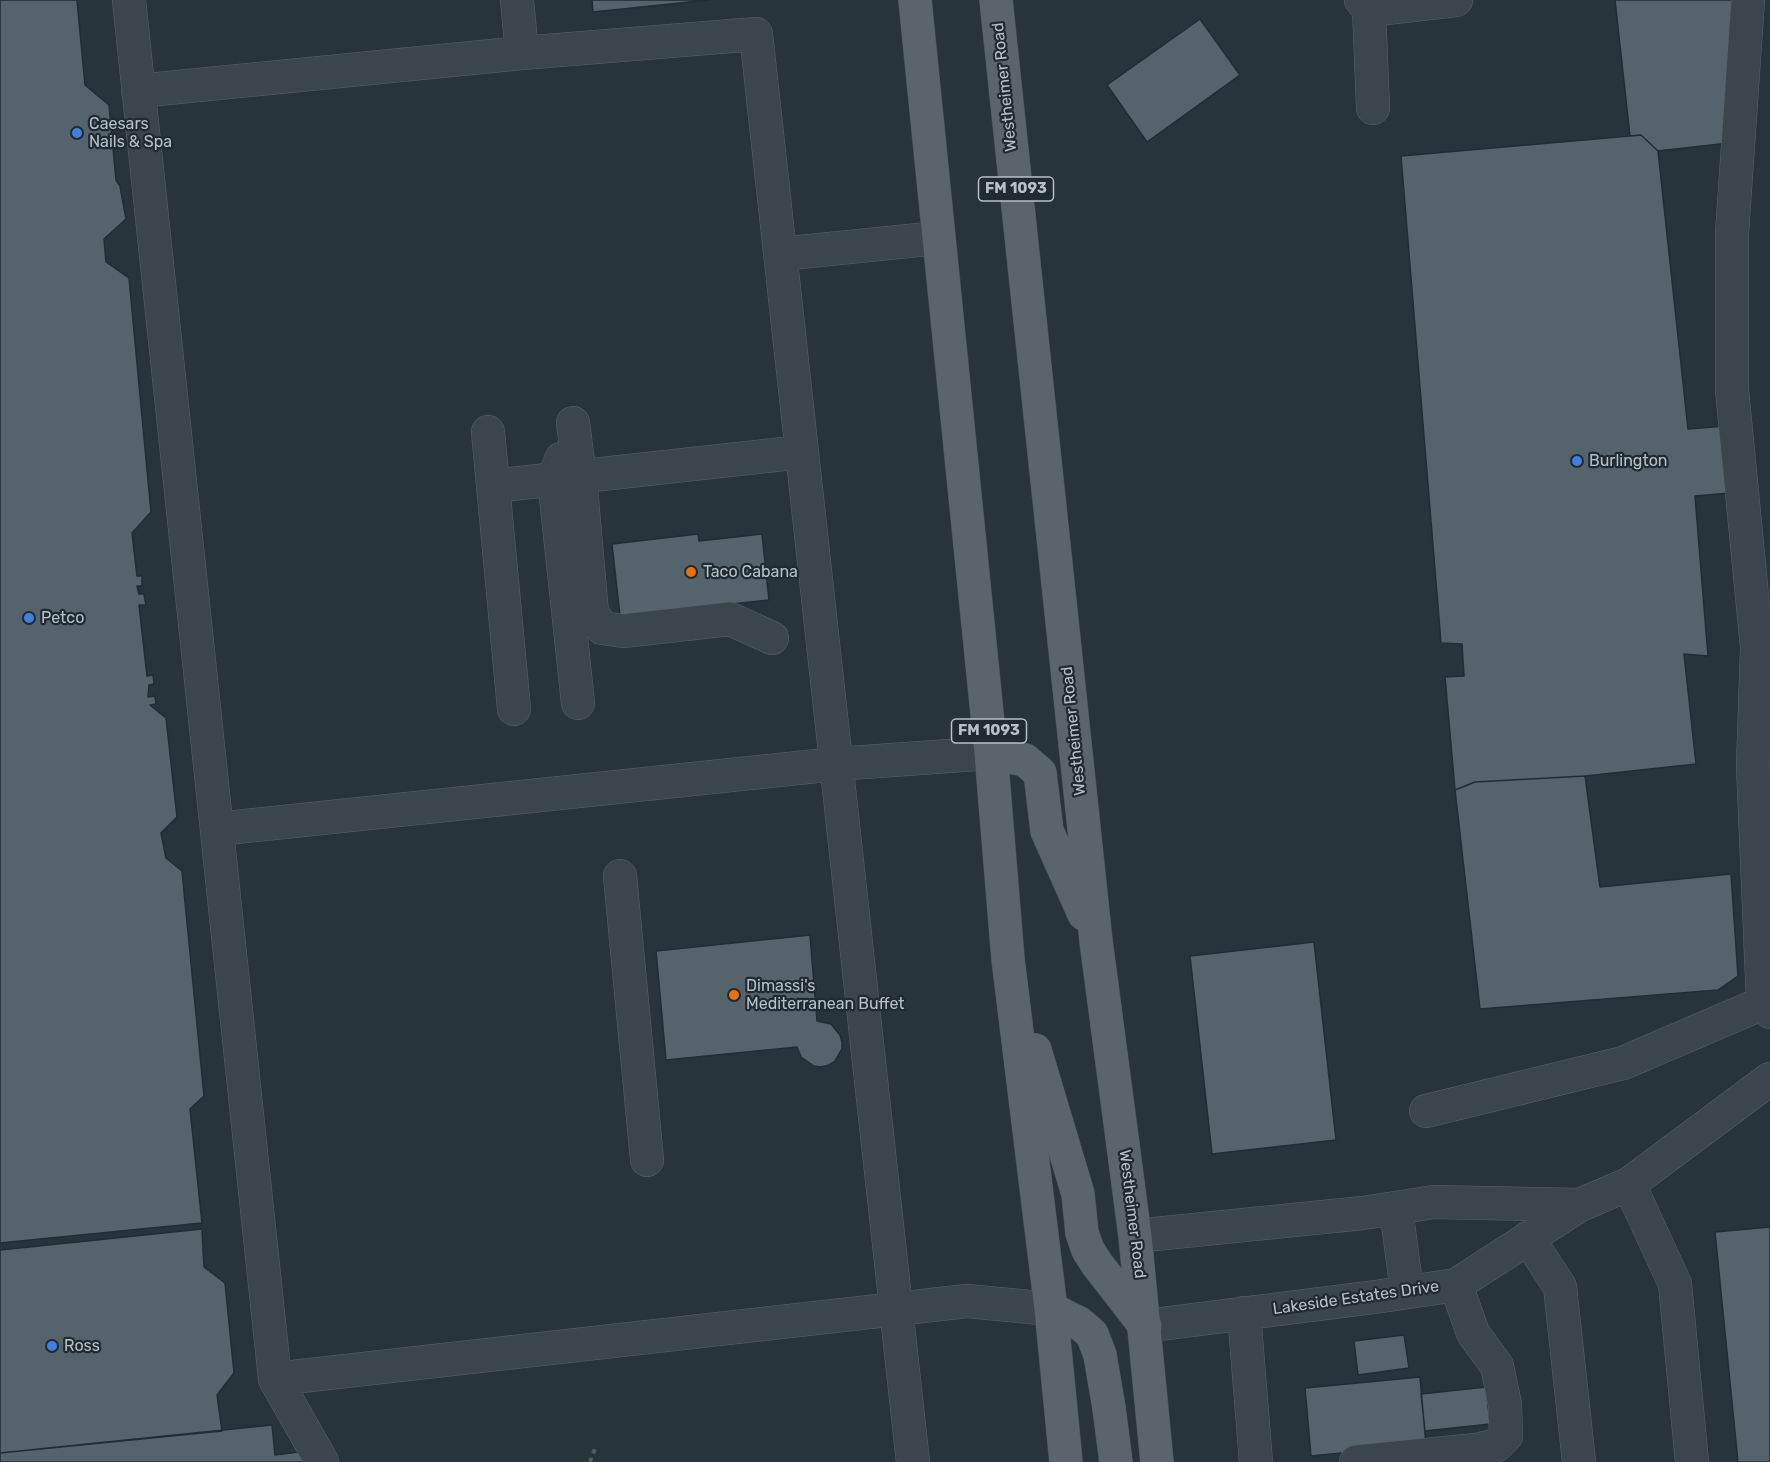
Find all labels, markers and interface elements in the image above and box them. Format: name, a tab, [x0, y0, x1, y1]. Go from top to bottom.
street label: Westheimer Road	[989, 22, 1021, 152]
place label: Caesars Nails & Spa	[89, 114, 172, 152]
marker: Caesars Nails & Spa	[70, 126, 84, 140]
road number: FM 1093	[978, 177, 1054, 201]
place label: Burlington	[1589, 451, 1668, 471]
marker: Burlington	[1570, 454, 1584, 468]
place label: Taco Cabana	[703, 562, 798, 582]
marker: Taco Cabana	[684, 565, 698, 579]
place label: Petco	[41, 608, 84, 628]
marker: Petco	[22, 611, 36, 625]
street label: Westheimer Road	[1058, 666, 1090, 796]
road number: FM 1093	[952, 719, 1026, 743]
place label: Dimassi's Mediterranean Buffet	[746, 976, 905, 1014]
marker: Dimassi's Mediterranean Buffet	[727, 988, 741, 1002]
street label: Westheimer Road	[1115, 1149, 1149, 1279]
street label: Lakeside Estates Drive	[1272, 1277, 1440, 1319]
place label: Ross	[64, 1336, 100, 1356]
marker: Ross	[45, 1339, 59, 1353]

